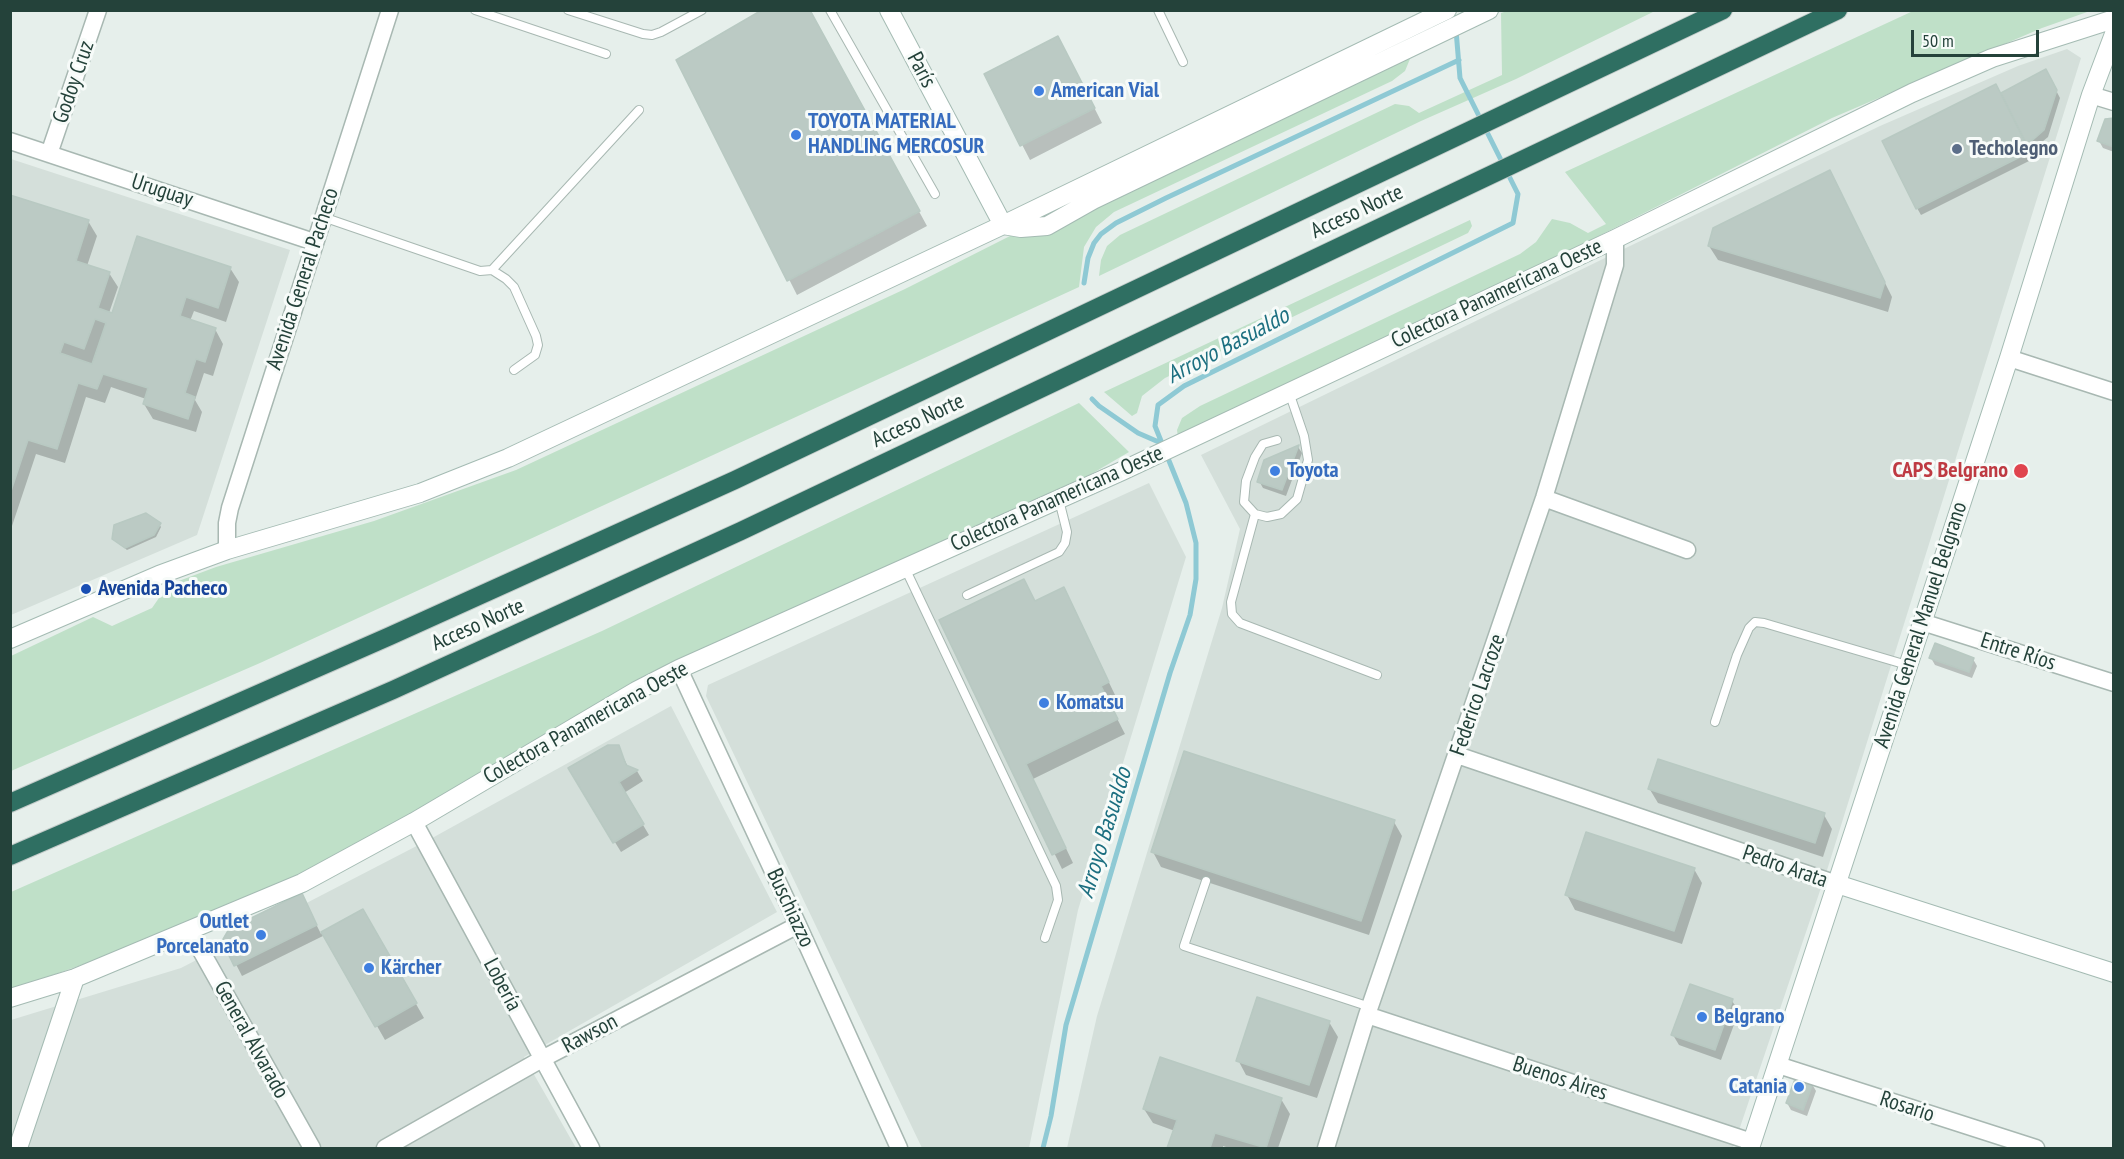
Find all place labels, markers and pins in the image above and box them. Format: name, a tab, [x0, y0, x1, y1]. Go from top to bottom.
place label: American Vial	[1051, 78, 1159, 104]
marker: American Vial	[1032, 84, 1046, 98]
place label: TOYOTA MATERIAL HANDLING MERCOSUR	[808, 109, 985, 160]
marker: TOYOTA MATERIAL HANDLING MERCOSUR	[789, 128, 803, 142]
place label: Techolegno	[1969, 136, 2058, 162]
marker: Techolegno	[1950, 142, 1964, 156]
place label: Toyota	[1287, 458, 1339, 484]
place label: CAPS Belgrano	[1893, 458, 2008, 484]
marker: CAPS Belgrano	[2012, 462, 2030, 480]
marker: Toyota	[1268, 464, 1282, 478]
place label: Avenida Pacheco	[98, 576, 228, 602]
marker: Avenida Pacheco	[79, 582, 93, 596]
place label: Komatsu	[1056, 690, 1124, 716]
marker: Komatsu	[1037, 696, 1051, 710]
place label: Outlet Porcelanato	[157, 909, 249, 960]
marker: Outlet Porcelanato	[254, 928, 268, 942]
place label: Kärcher	[381, 955, 441, 981]
marker: Kärcher	[362, 961, 376, 975]
place label: Belgrano	[1714, 1004, 1784, 1030]
marker: Belgrano	[1695, 1010, 1709, 1024]
place label: Catania	[1729, 1074, 1787, 1100]
marker: Catania	[1792, 1080, 1806, 1094]

